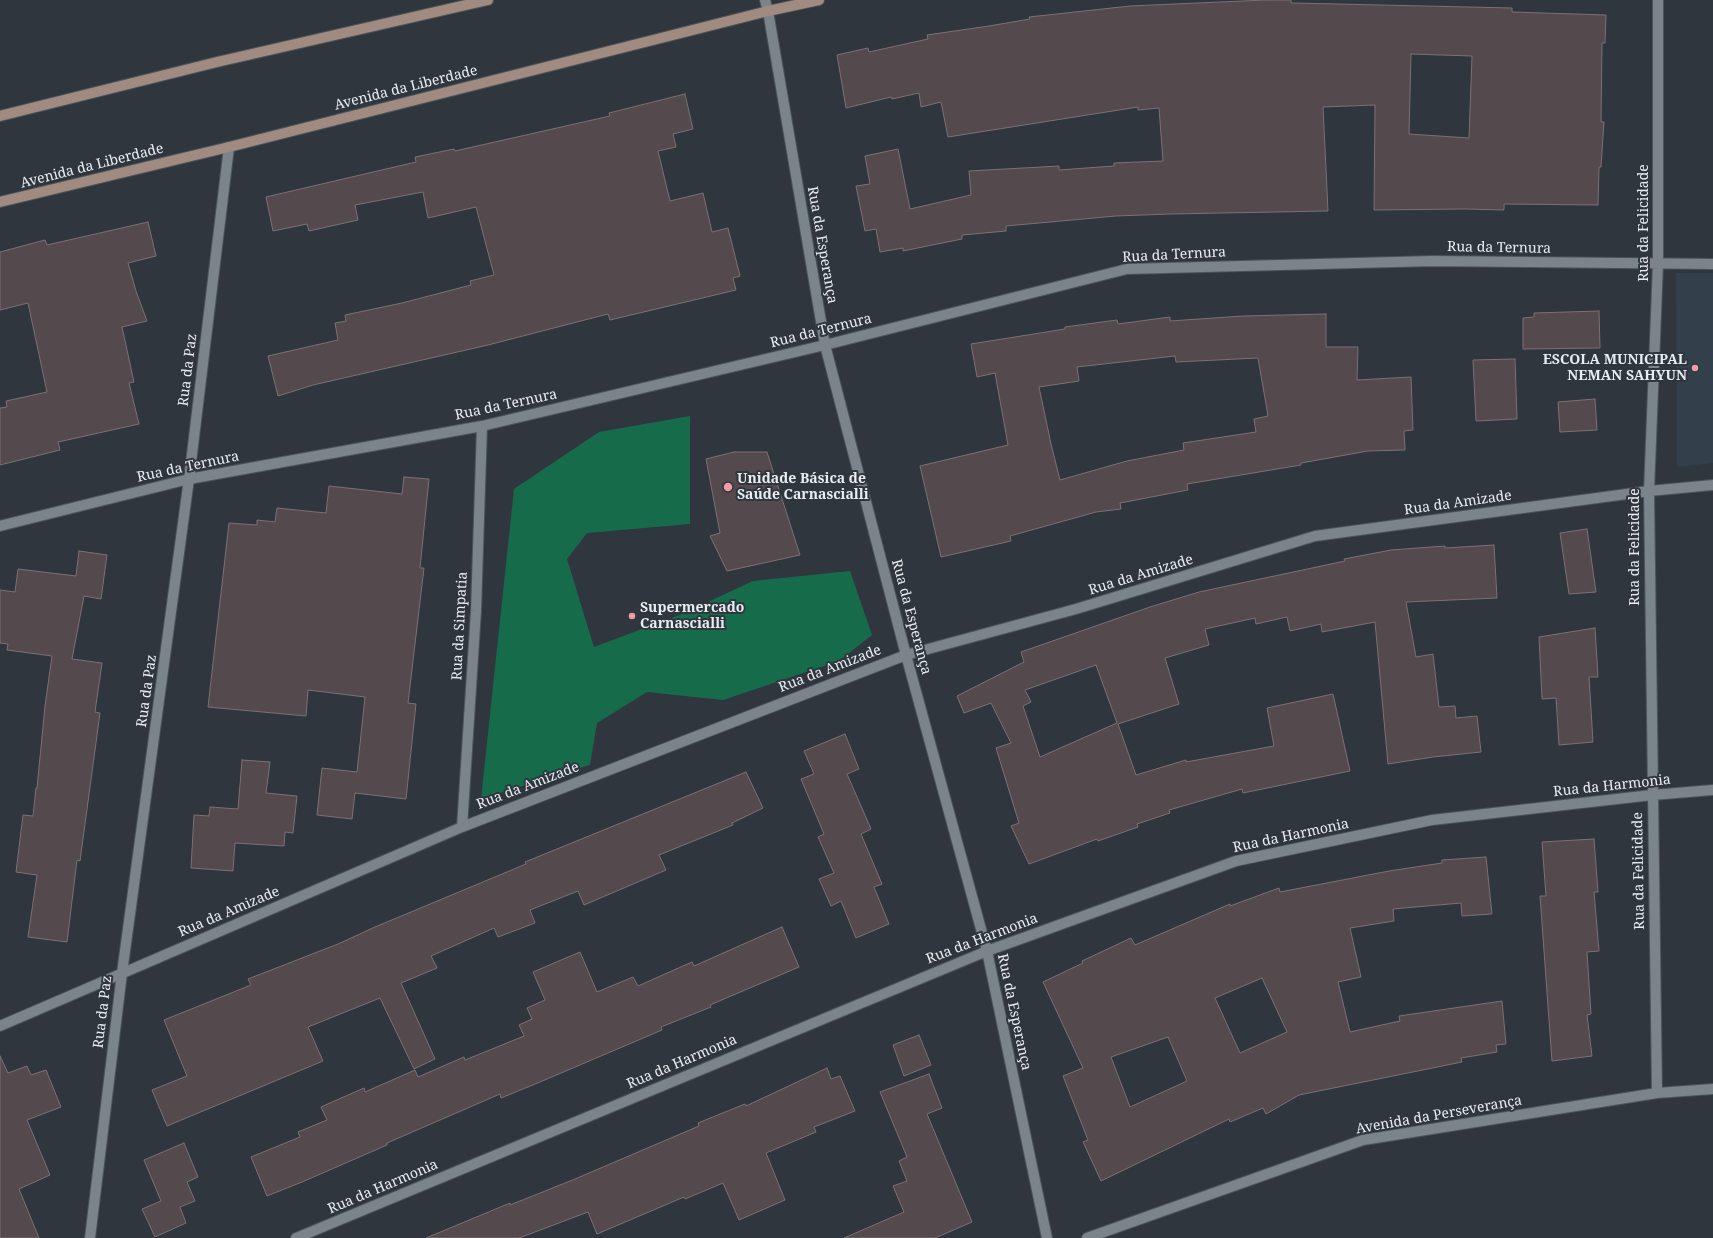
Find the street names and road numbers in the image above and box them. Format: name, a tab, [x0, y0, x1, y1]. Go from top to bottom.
street label: Avenida da Liberdade	[333, 62, 479, 114]
street label: Avenida da Liberdade	[19, 140, 165, 192]
street label: Rua da Felicidade	[1636, 164, 1652, 282]
street label: Rua da Esperança	[803, 185, 841, 305]
street label: Rua da Ternura	[1447, 239, 1551, 257]
street label: Rua da Ternura	[1122, 244, 1226, 266]
street label: Rua da Ternura	[769, 310, 873, 352]
street label: Rua da Paz	[175, 333, 201, 407]
street label: Rua da Ternura	[453, 386, 559, 424]
street label: Rua da Ternura	[135, 448, 241, 486]
street label: Rua da Amizade	[1403, 487, 1513, 519]
street label: Rua da Felicidade	[1627, 488, 1643, 606]
street label: Rua da Amizade	[1087, 551, 1195, 599]
street label: Rua da Esperança	[888, 557, 934, 677]
street label: Rua da Simpatia	[449, 571, 471, 681]
street label: Rua da Amizade	[776, 642, 884, 696]
street label: Rua da Paz	[134, 654, 160, 728]
street label: Rua da Amizade	[474, 759, 582, 813]
street label: Rua da Harmonia	[1552, 771, 1672, 801]
street label: Rua da Felicidade	[1630, 812, 1648, 930]
street label: Rua da Harmonia	[1232, 816, 1350, 856]
street label: Rua da Amizade	[176, 883, 282, 941]
street label: Rua da Harmonia	[924, 910, 1040, 968]
street label: Rua da Esperança	[993, 952, 1035, 1072]
street label: Rua da Paz	[90, 975, 116, 1049]
street label: Rua da Harmonia	[624, 1031, 740, 1093]
street label: Avenida da Perseverança	[1355, 1092, 1523, 1138]
street label: Rua da Harmonia	[325, 1156, 441, 1218]

